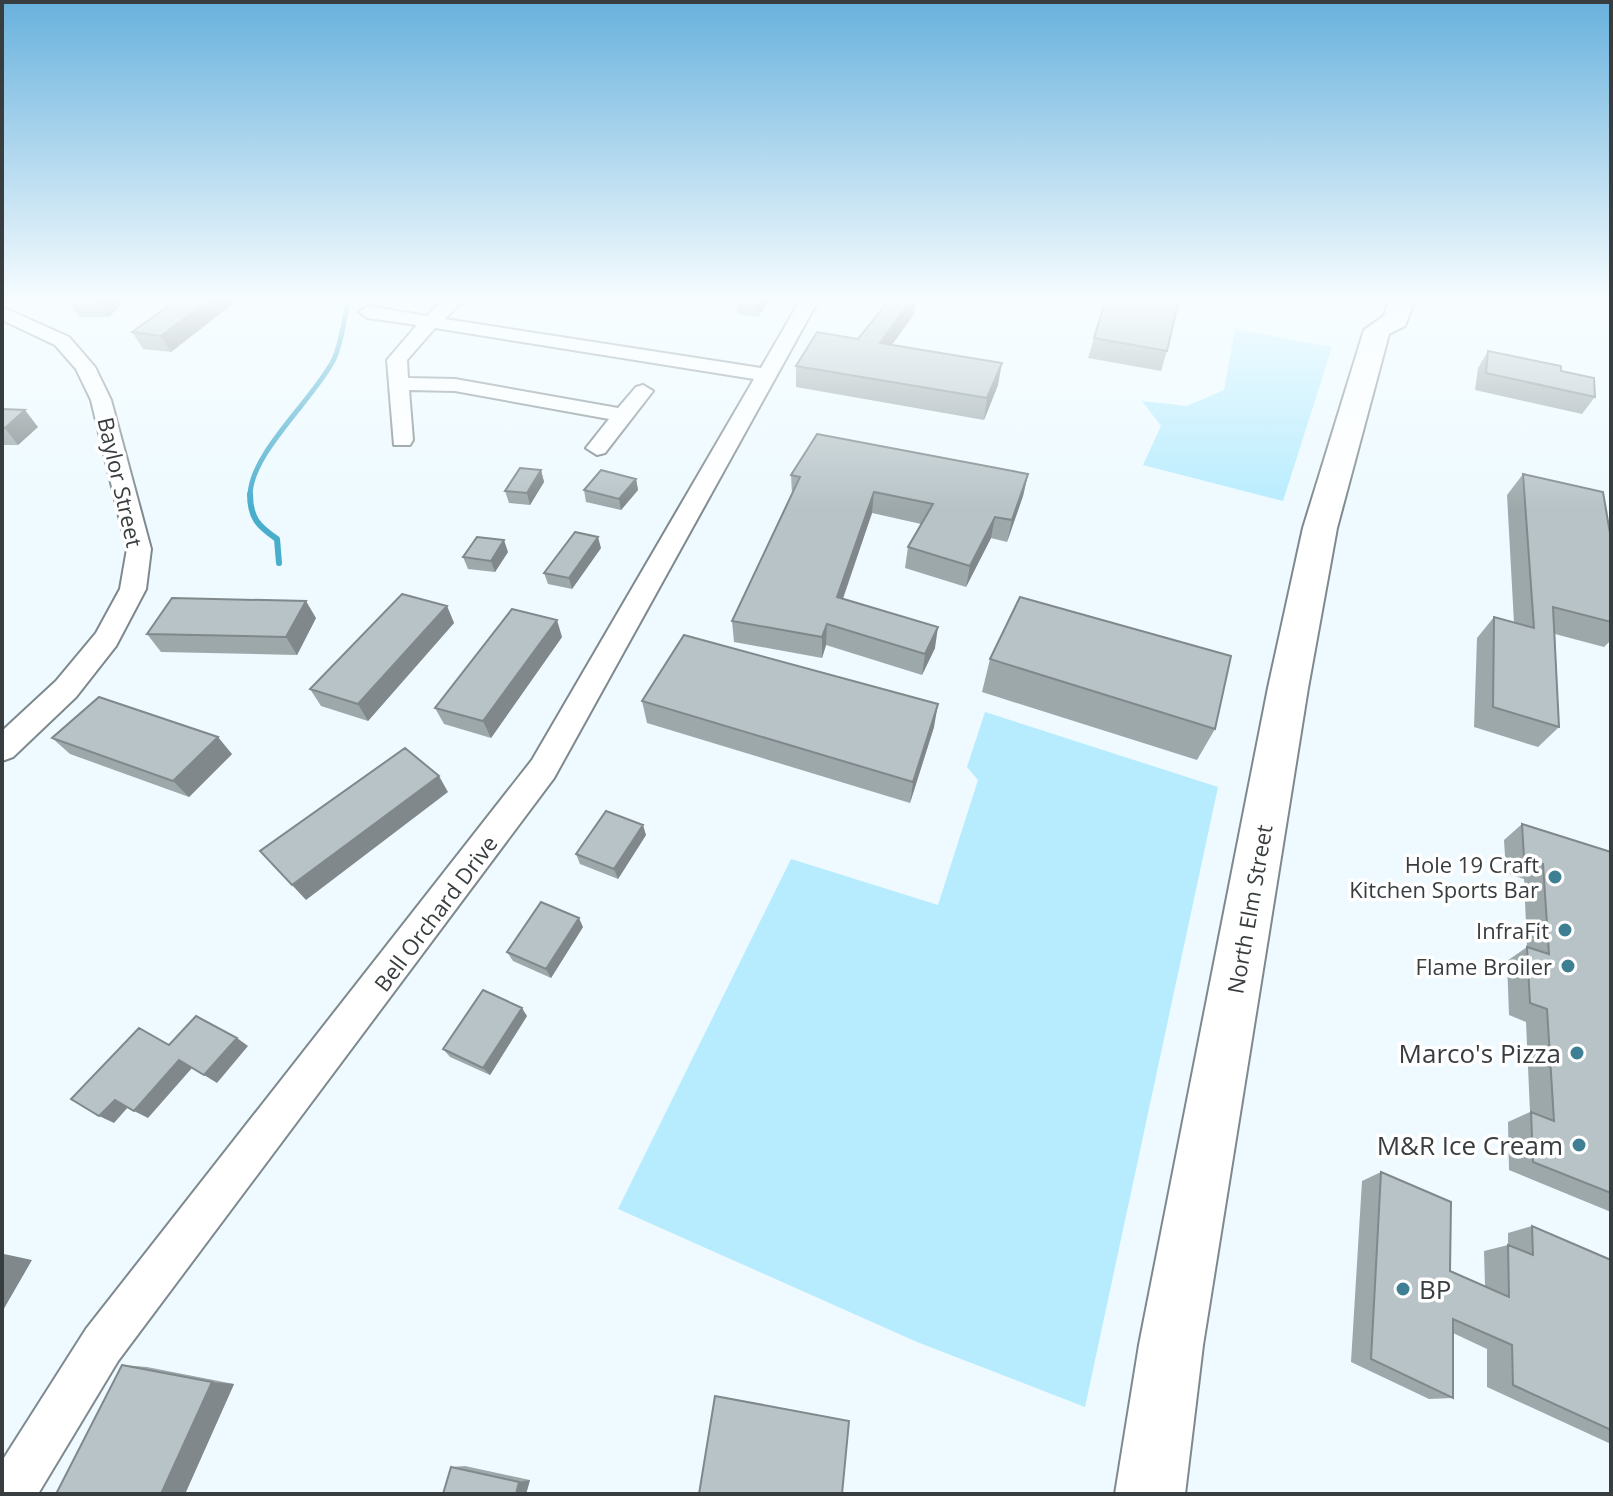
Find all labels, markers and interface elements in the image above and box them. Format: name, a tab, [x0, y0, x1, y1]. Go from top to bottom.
street label: Baylor Street	[91, 414, 151, 550]
street label: North Elm Street	[1219, 822, 1279, 996]
street label: Bell Orchard Drive	[367, 829, 503, 997]
place label: Hole 19 Craft Kitchen Sports Bar	[1349, 849, 1539, 904]
marker: Hole 19 Craft Kitchen Sports Bar	[1546, 868, 1564, 886]
place label: InfraFit	[1476, 915, 1549, 945]
marker: InfraFit	[1556, 921, 1574, 939]
place label: Flame Broiler	[1416, 951, 1552, 981]
marker: Flame Broiler	[1559, 957, 1577, 975]
place label: Marco's Pizza	[1399, 1035, 1561, 1071]
marker: Marco's Pizza	[1568, 1044, 1586, 1062]
place label: M&R Ice Cream	[1377, 1127, 1563, 1163]
marker: M&R Ice Cream	[1570, 1136, 1588, 1154]
place label: BP	[1419, 1271, 1451, 1307]
marker: BP	[1394, 1280, 1412, 1298]

